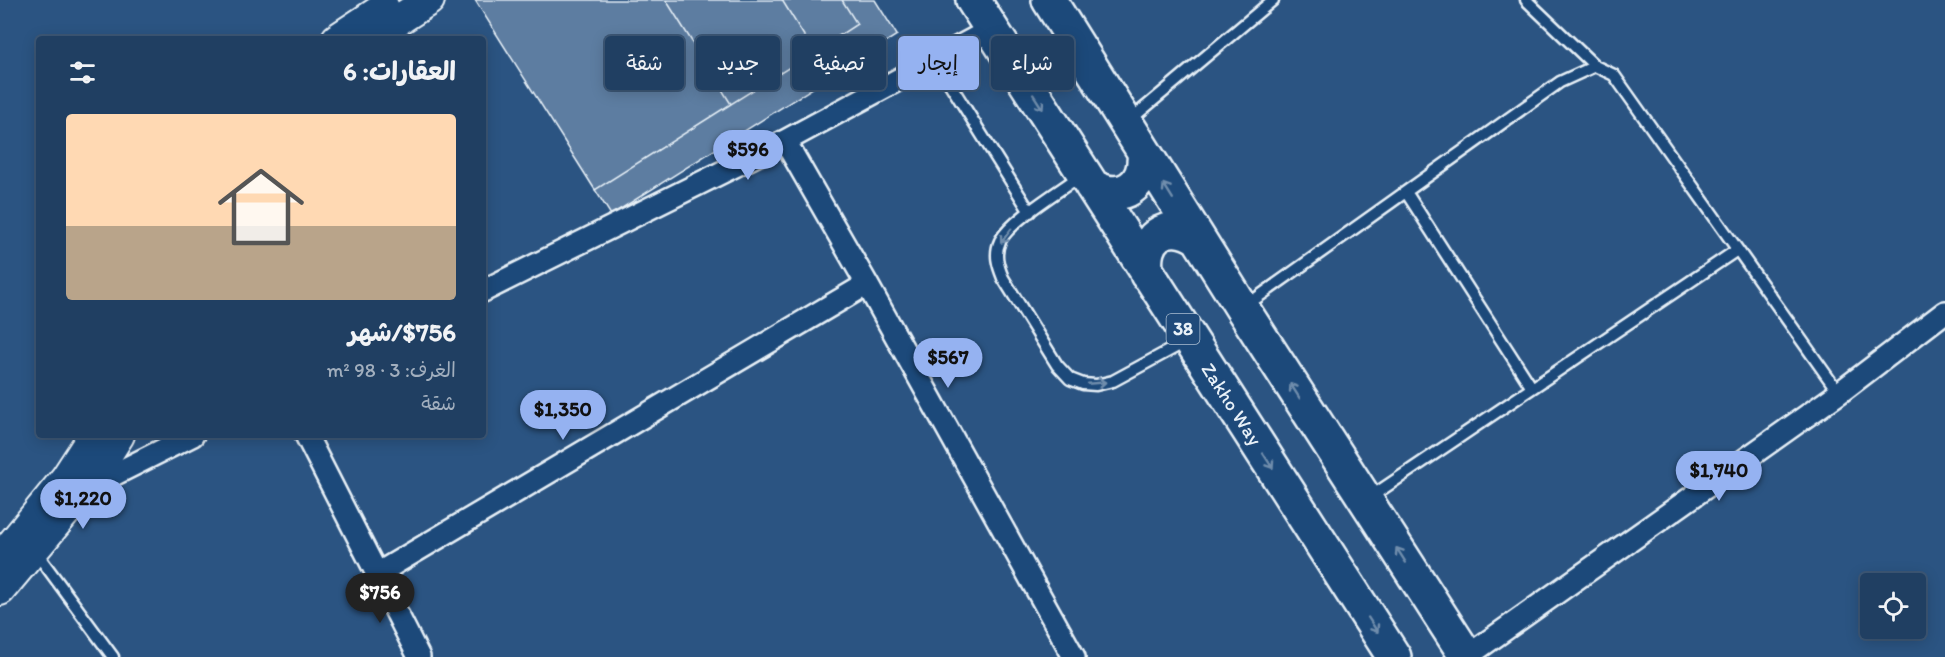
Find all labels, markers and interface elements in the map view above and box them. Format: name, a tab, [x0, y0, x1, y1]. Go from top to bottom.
chip: شقة	[605, 36, 684, 90]
chip: جديد	[696, 36, 780, 90]
chip: تصفية	[792, 36, 886, 90]
chip: إيجار	[898, 36, 979, 90]
chip: شراء	[991, 36, 1074, 90]
text: العقارات: 6	[343, 55, 456, 87]
icon: filters	[66, 56, 99, 89]
one-way arrow	[1033, 93, 1045, 110]
pin: $596	[712, 130, 784, 181]
text: $596	[727, 137, 769, 161]
icon: home	[207, 153, 315, 261]
one-way arrow	[1162, 183, 1174, 200]
one-way arrow	[1000, 227, 1012, 243]
road number: 38	[1166, 314, 1200, 344]
text: $756/شهر	[348, 316, 456, 348]
pin: $567	[912, 338, 984, 389]
text: $567	[927, 345, 969, 369]
text: الغرف: 3 · 98 m²	[327, 358, 456, 382]
street label: Zakho Way	[1196, 358, 1268, 450]
one-way arrow	[1086, 377, 1106, 388]
one-way arrow	[1289, 383, 1301, 400]
pin: $1,350	[514, 390, 612, 441]
text: شقة	[421, 391, 456, 415]
text: $1,350	[534, 397, 592, 421]
pin: $1,740	[1670, 451, 1768, 502]
one-way arrow	[1262, 452, 1274, 469]
text: $1,740	[1690, 458, 1748, 482]
pin: $1,220	[34, 479, 132, 530]
text: $1,220	[54, 486, 112, 510]
one-way arrow	[1395, 547, 1407, 564]
pin: $756	[344, 573, 416, 624]
map controls	[1860, 573, 1926, 639]
button: locate	[1860, 573, 1926, 639]
text: $756	[359, 580, 401, 604]
one-way arrow	[1367, 616, 1379, 633]

